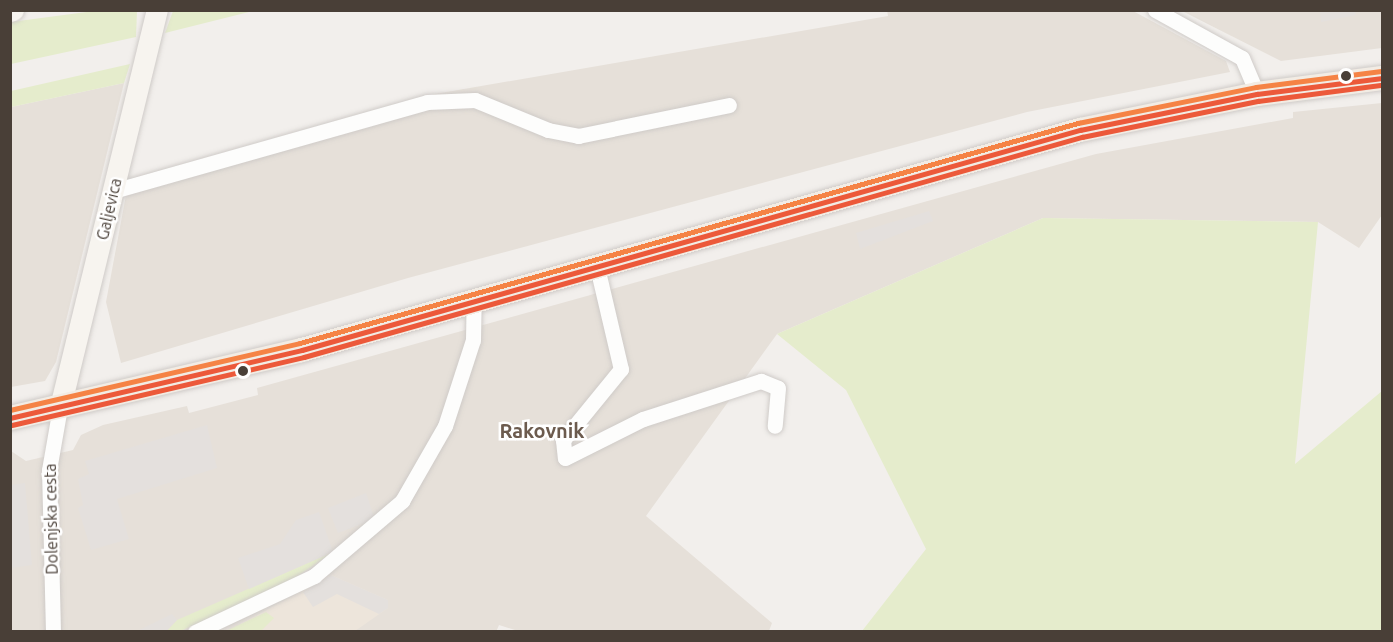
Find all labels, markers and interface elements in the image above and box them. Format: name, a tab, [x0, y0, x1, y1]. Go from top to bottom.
unlabelled marker	[1340, 70, 1352, 82]
street label: Galjevica	[93, 176, 125, 242]
unlabelled marker	[237, 365, 249, 377]
district label: Rakovnik	[499, 418, 585, 442]
street label: Dolenjska cesta	[40, 463, 62, 575]

